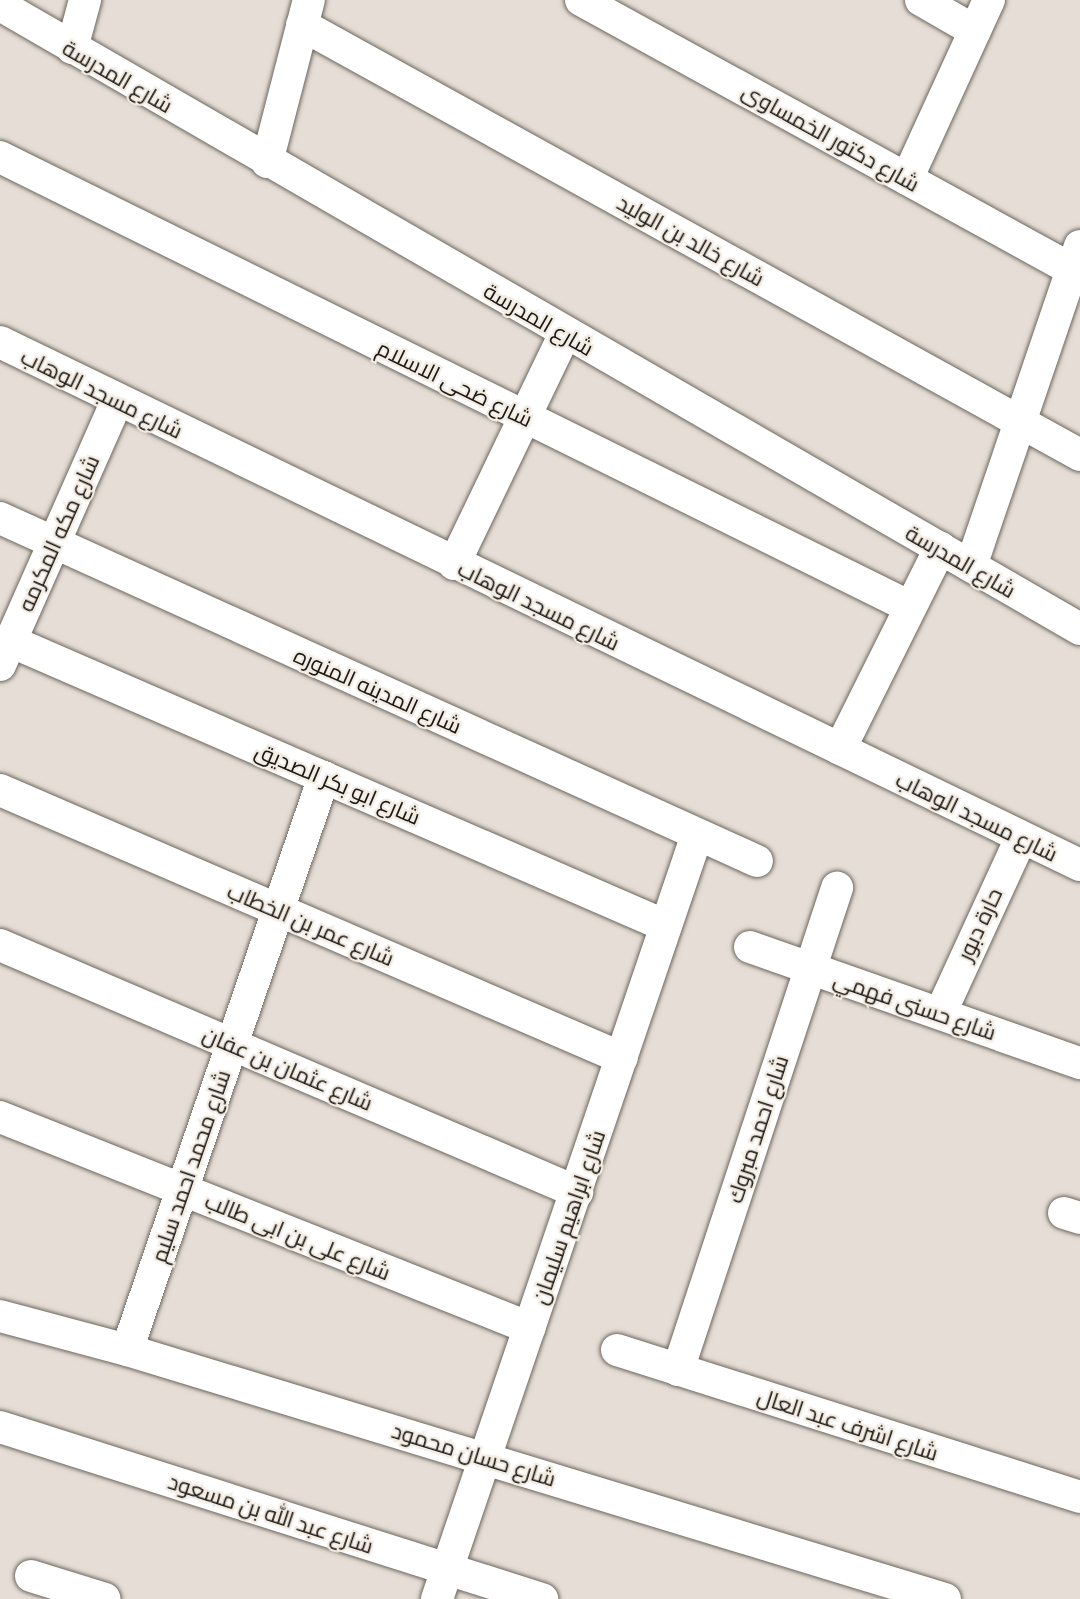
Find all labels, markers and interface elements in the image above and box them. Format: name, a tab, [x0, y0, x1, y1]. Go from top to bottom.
street label: شارع المدرسة	[58, 34, 178, 118]
street label: شارع دكتور الخمساوى	[738, 77, 924, 197]
street label: شارع خالد بن الوليد	[613, 189, 769, 291]
street label: شارع المدرسة	[479, 277, 599, 361]
street label: شارع ضحى الاسلام	[373, 334, 537, 432]
street label: شارع مسجد الوهاب	[17, 342, 187, 444]
street label: شارع مكه المكرمه	[12, 451, 104, 615]
street label: شارع المدرسة	[901, 519, 1021, 603]
street label: شارع مسجد الوهاب	[454, 554, 624, 656]
street label: شارع المدينه المنوره	[290, 641, 466, 739]
street label: شارع ابو بكر الصديق	[251, 736, 425, 830]
street label: شارع مسجد الوهاب	[892, 765, 1062, 867]
street label: شارع عمر بن الخطاب	[224, 877, 398, 971]
street label: حارة دبور	[951, 883, 1007, 965]
street label: شارع حسنى فهمي	[830, 965, 1000, 1045]
street label: شارع عثمان بن عفان	[199, 1020, 377, 1116]
street label: شارع احمد مبروك	[721, 1052, 793, 1206]
street label: شارع محمد احمد سليم	[145, 1066, 235, 1266]
street label: شارع ابراهيم سليمان	[526, 1126, 610, 1308]
street label: شارع على بن ابى طالب	[201, 1187, 395, 1285]
street label: شارع اشرف عبد العال	[754, 1382, 942, 1466]
street label: شارع حسان محمود	[389, 1416, 559, 1492]
street label: شارع عبد الله بن مسعود	[165, 1467, 377, 1559]

